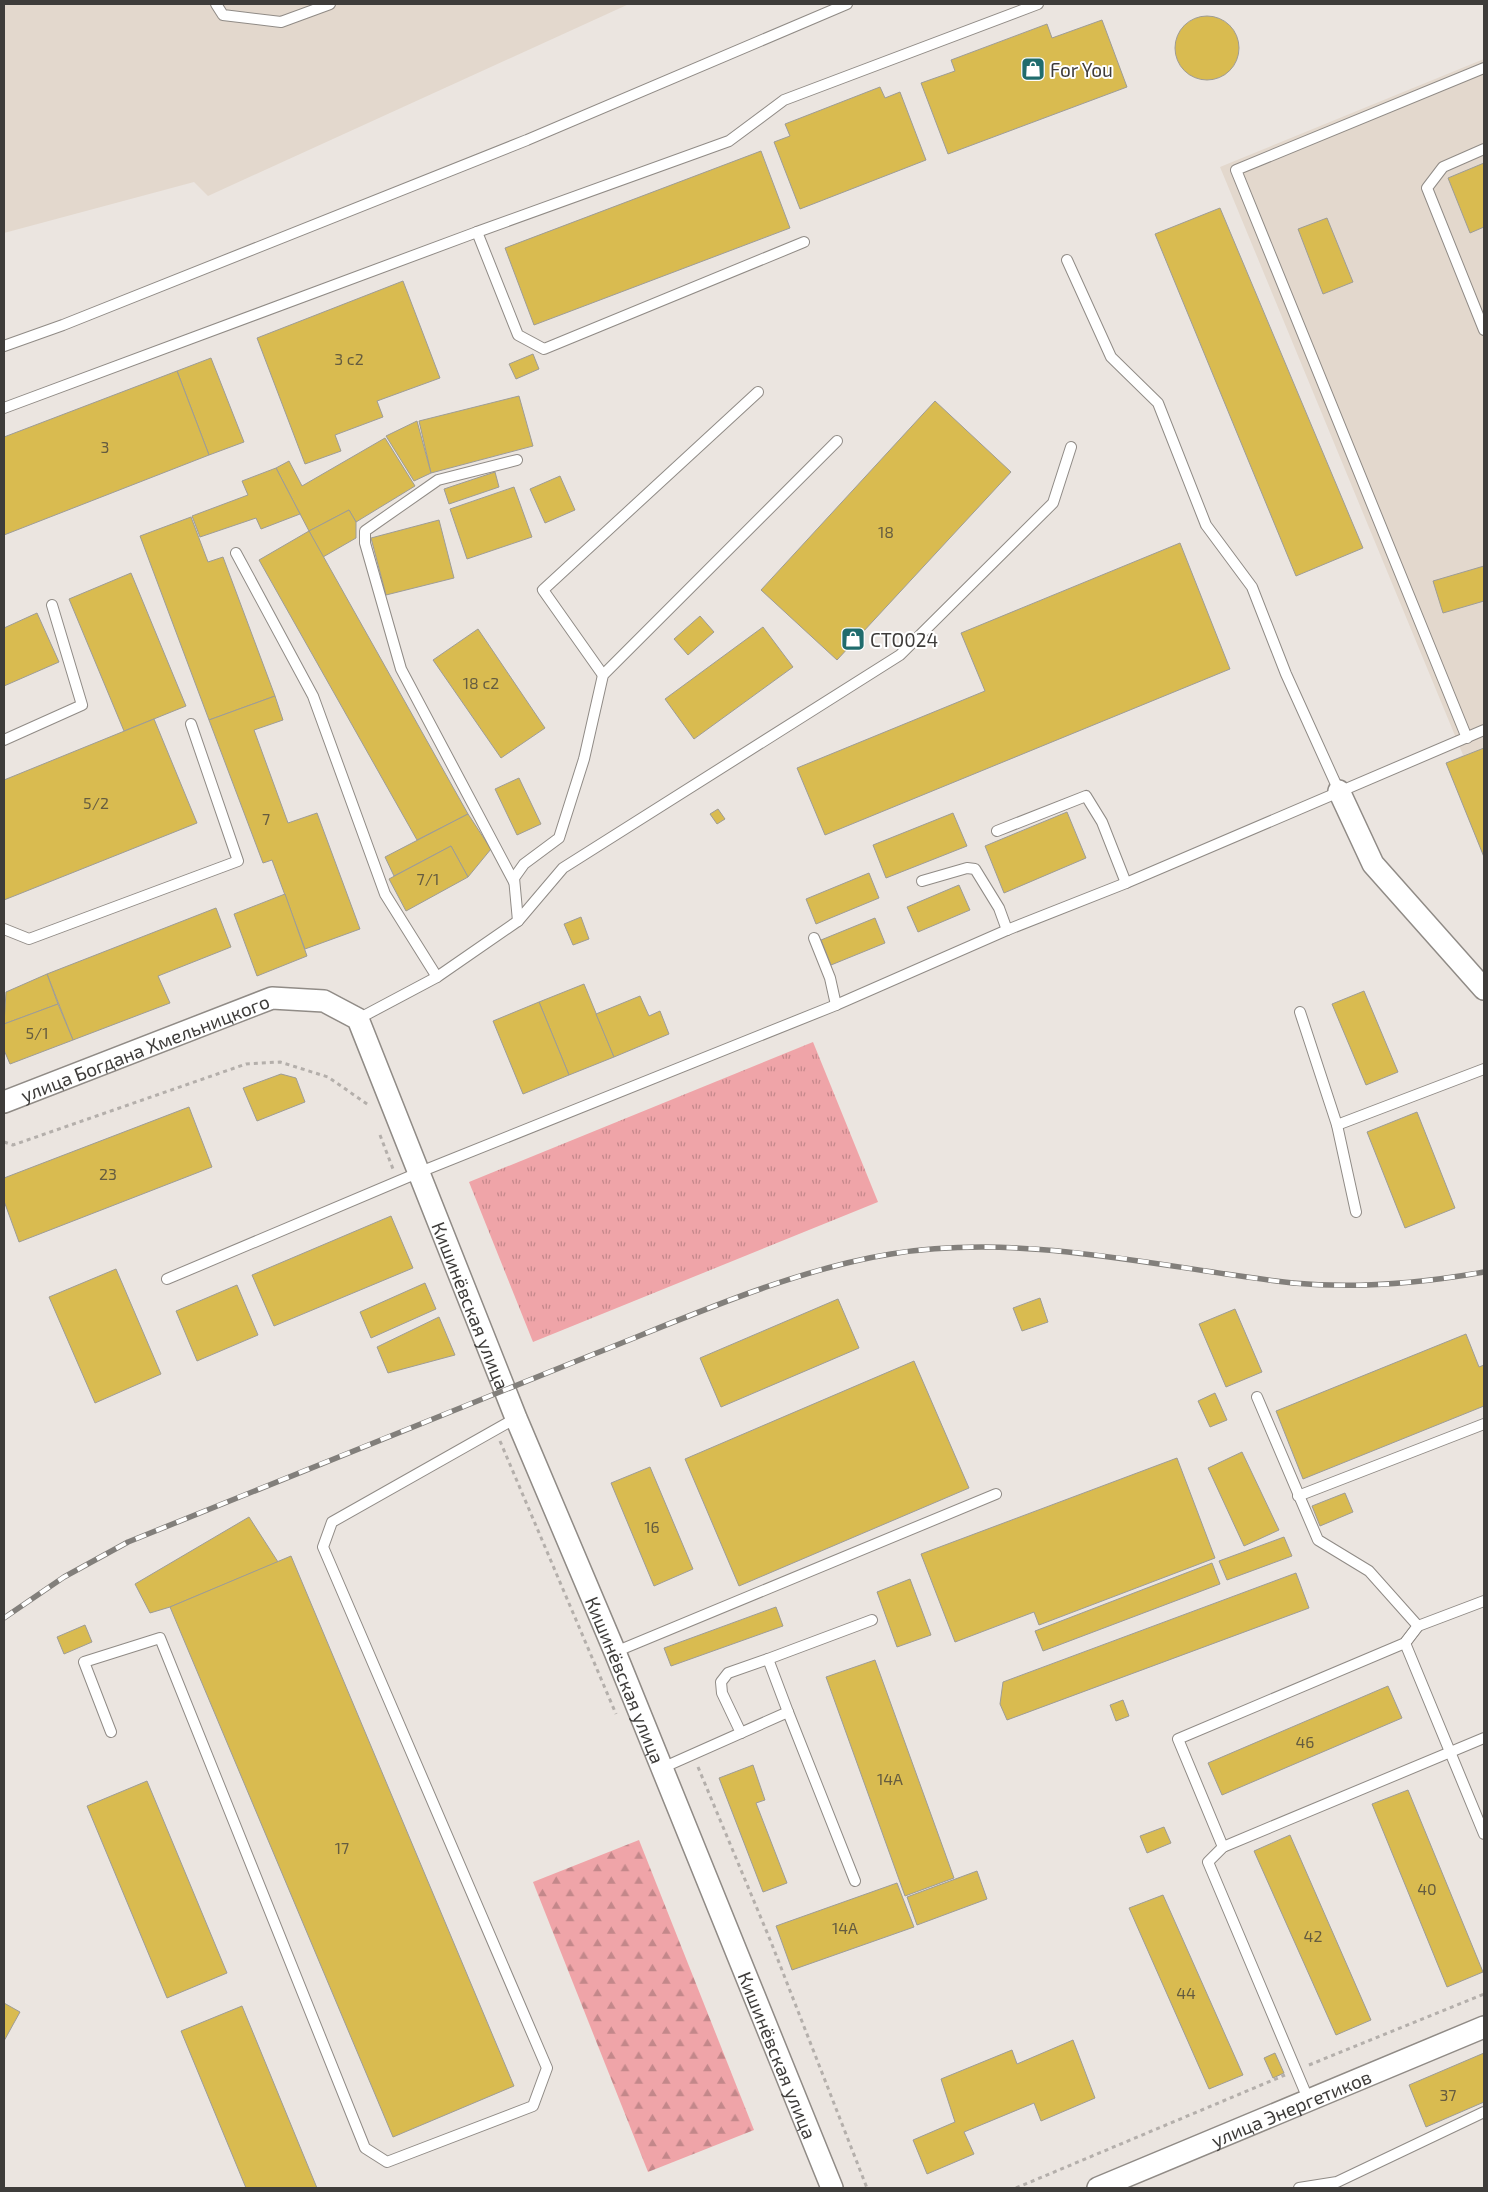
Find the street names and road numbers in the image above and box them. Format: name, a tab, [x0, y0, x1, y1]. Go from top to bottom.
street label: улица Богдана Хмельницкого	[17, 989, 272, 1107]
street label: Кишинёвская улица	[428, 1218, 515, 1393]
street label: Кишинёвская улица	[581, 1593, 670, 1767]
street label: Кишинёвская улица	[734, 1968, 822, 2142]
street label: улица Энергетиков	[1207, 2064, 1374, 2152]

